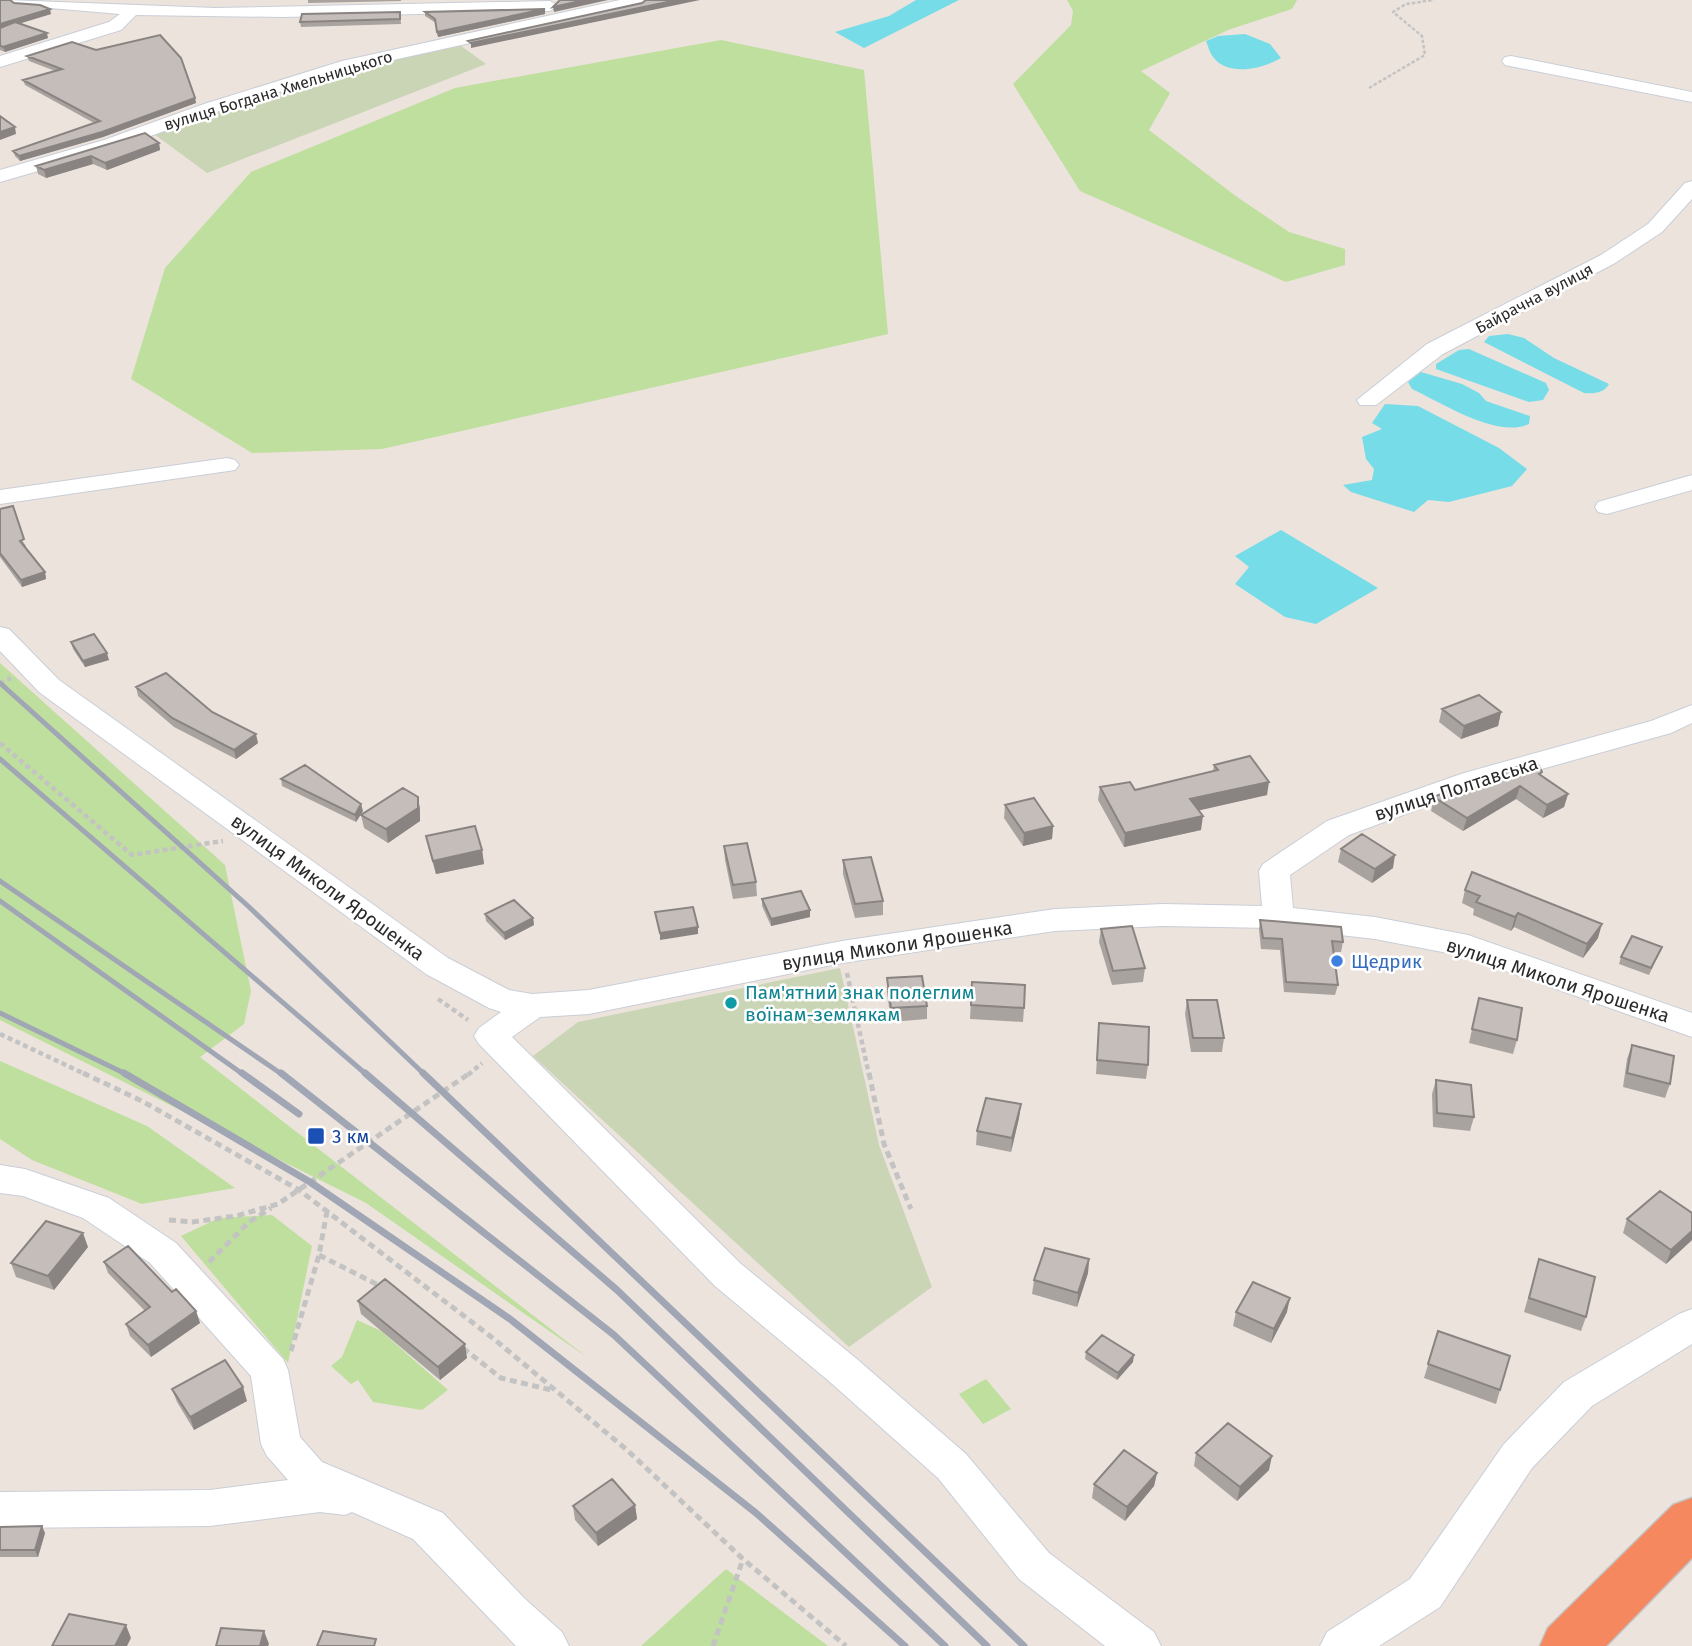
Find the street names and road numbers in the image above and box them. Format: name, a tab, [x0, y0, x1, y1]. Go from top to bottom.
street label: вулиця Богдана Хмельницького	[162, 47, 395, 134]
street label: Байрачна вулиця	[1472, 259, 1596, 337]
street label: вулиця Полтавська	[1371, 751, 1541, 826]
street label: вулиця Миколи Ярошенка	[227, 810, 429, 965]
street label: вулиця Миколи Ярошенка	[780, 916, 1014, 975]
street label: вулиця Миколи Ярошенка	[1443, 933, 1672, 1027]

